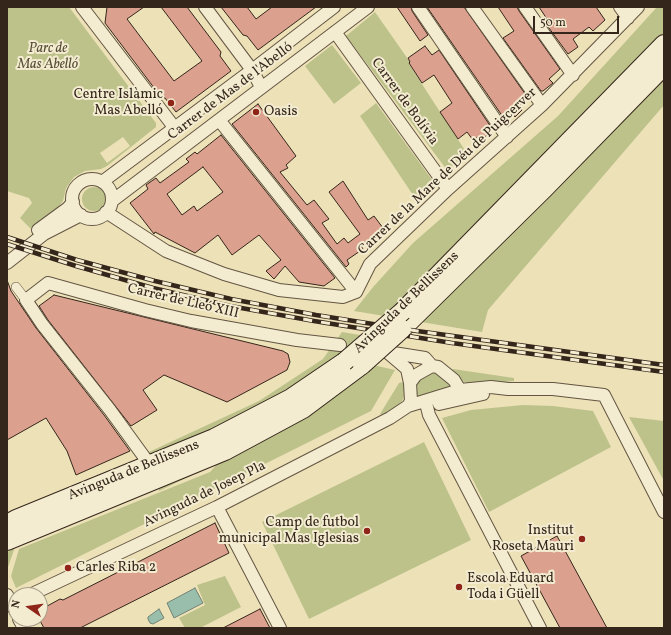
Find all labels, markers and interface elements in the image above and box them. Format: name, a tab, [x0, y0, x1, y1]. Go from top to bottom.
scale bar	[535, 8, 621, 34]
text: 50 m	[540, 15, 566, 31]
street label: Carrer de Mas de l'Abelló	[165, 40, 297, 144]
park label: Parc de Mas Abelló	[18, 41, 78, 74]
street label: Carrer de Bolívia	[367, 55, 441, 149]
street label: Carrer de la Mare de Déu de Puigcerver	[355, 85, 541, 259]
place label: Centre Islàmic Mas Abelló	[74, 87, 163, 120]
marker: Centre Islàmic Mas Abelló	[166, 98, 176, 108]
place label: Oasis	[264, 104, 297, 120]
marker: Oasis	[251, 107, 261, 117]
street label: Avinguda de Bellissens	[351, 248, 463, 358]
street label: Carrer de Lleó XIII	[126, 281, 240, 323]
street label: Avinguda de Bellissens	[66, 437, 202, 505]
street label: Avinguda de Josep Pla	[141, 458, 269, 532]
place label: Camp de futbol municipal Mas Iglesias	[219, 515, 359, 548]
place label: Institut Roseta Mauri	[492, 523, 574, 556]
marker: Camp de futbol municipal Mas Iglesias	[362, 526, 372, 536]
marker: Institut Roseta Mauri	[577, 534, 587, 544]
place label: Carles Riba 2	[76, 560, 156, 576]
marker: Carles Riba 2	[63, 563, 73, 573]
place label: Escola Eduard Toda i Güell	[467, 571, 554, 604]
marker: Escola Eduard Toda i Güell	[454, 582, 464, 592]
north arrow	[8, 587, 48, 627]
text: N	[9, 599, 25, 610]

